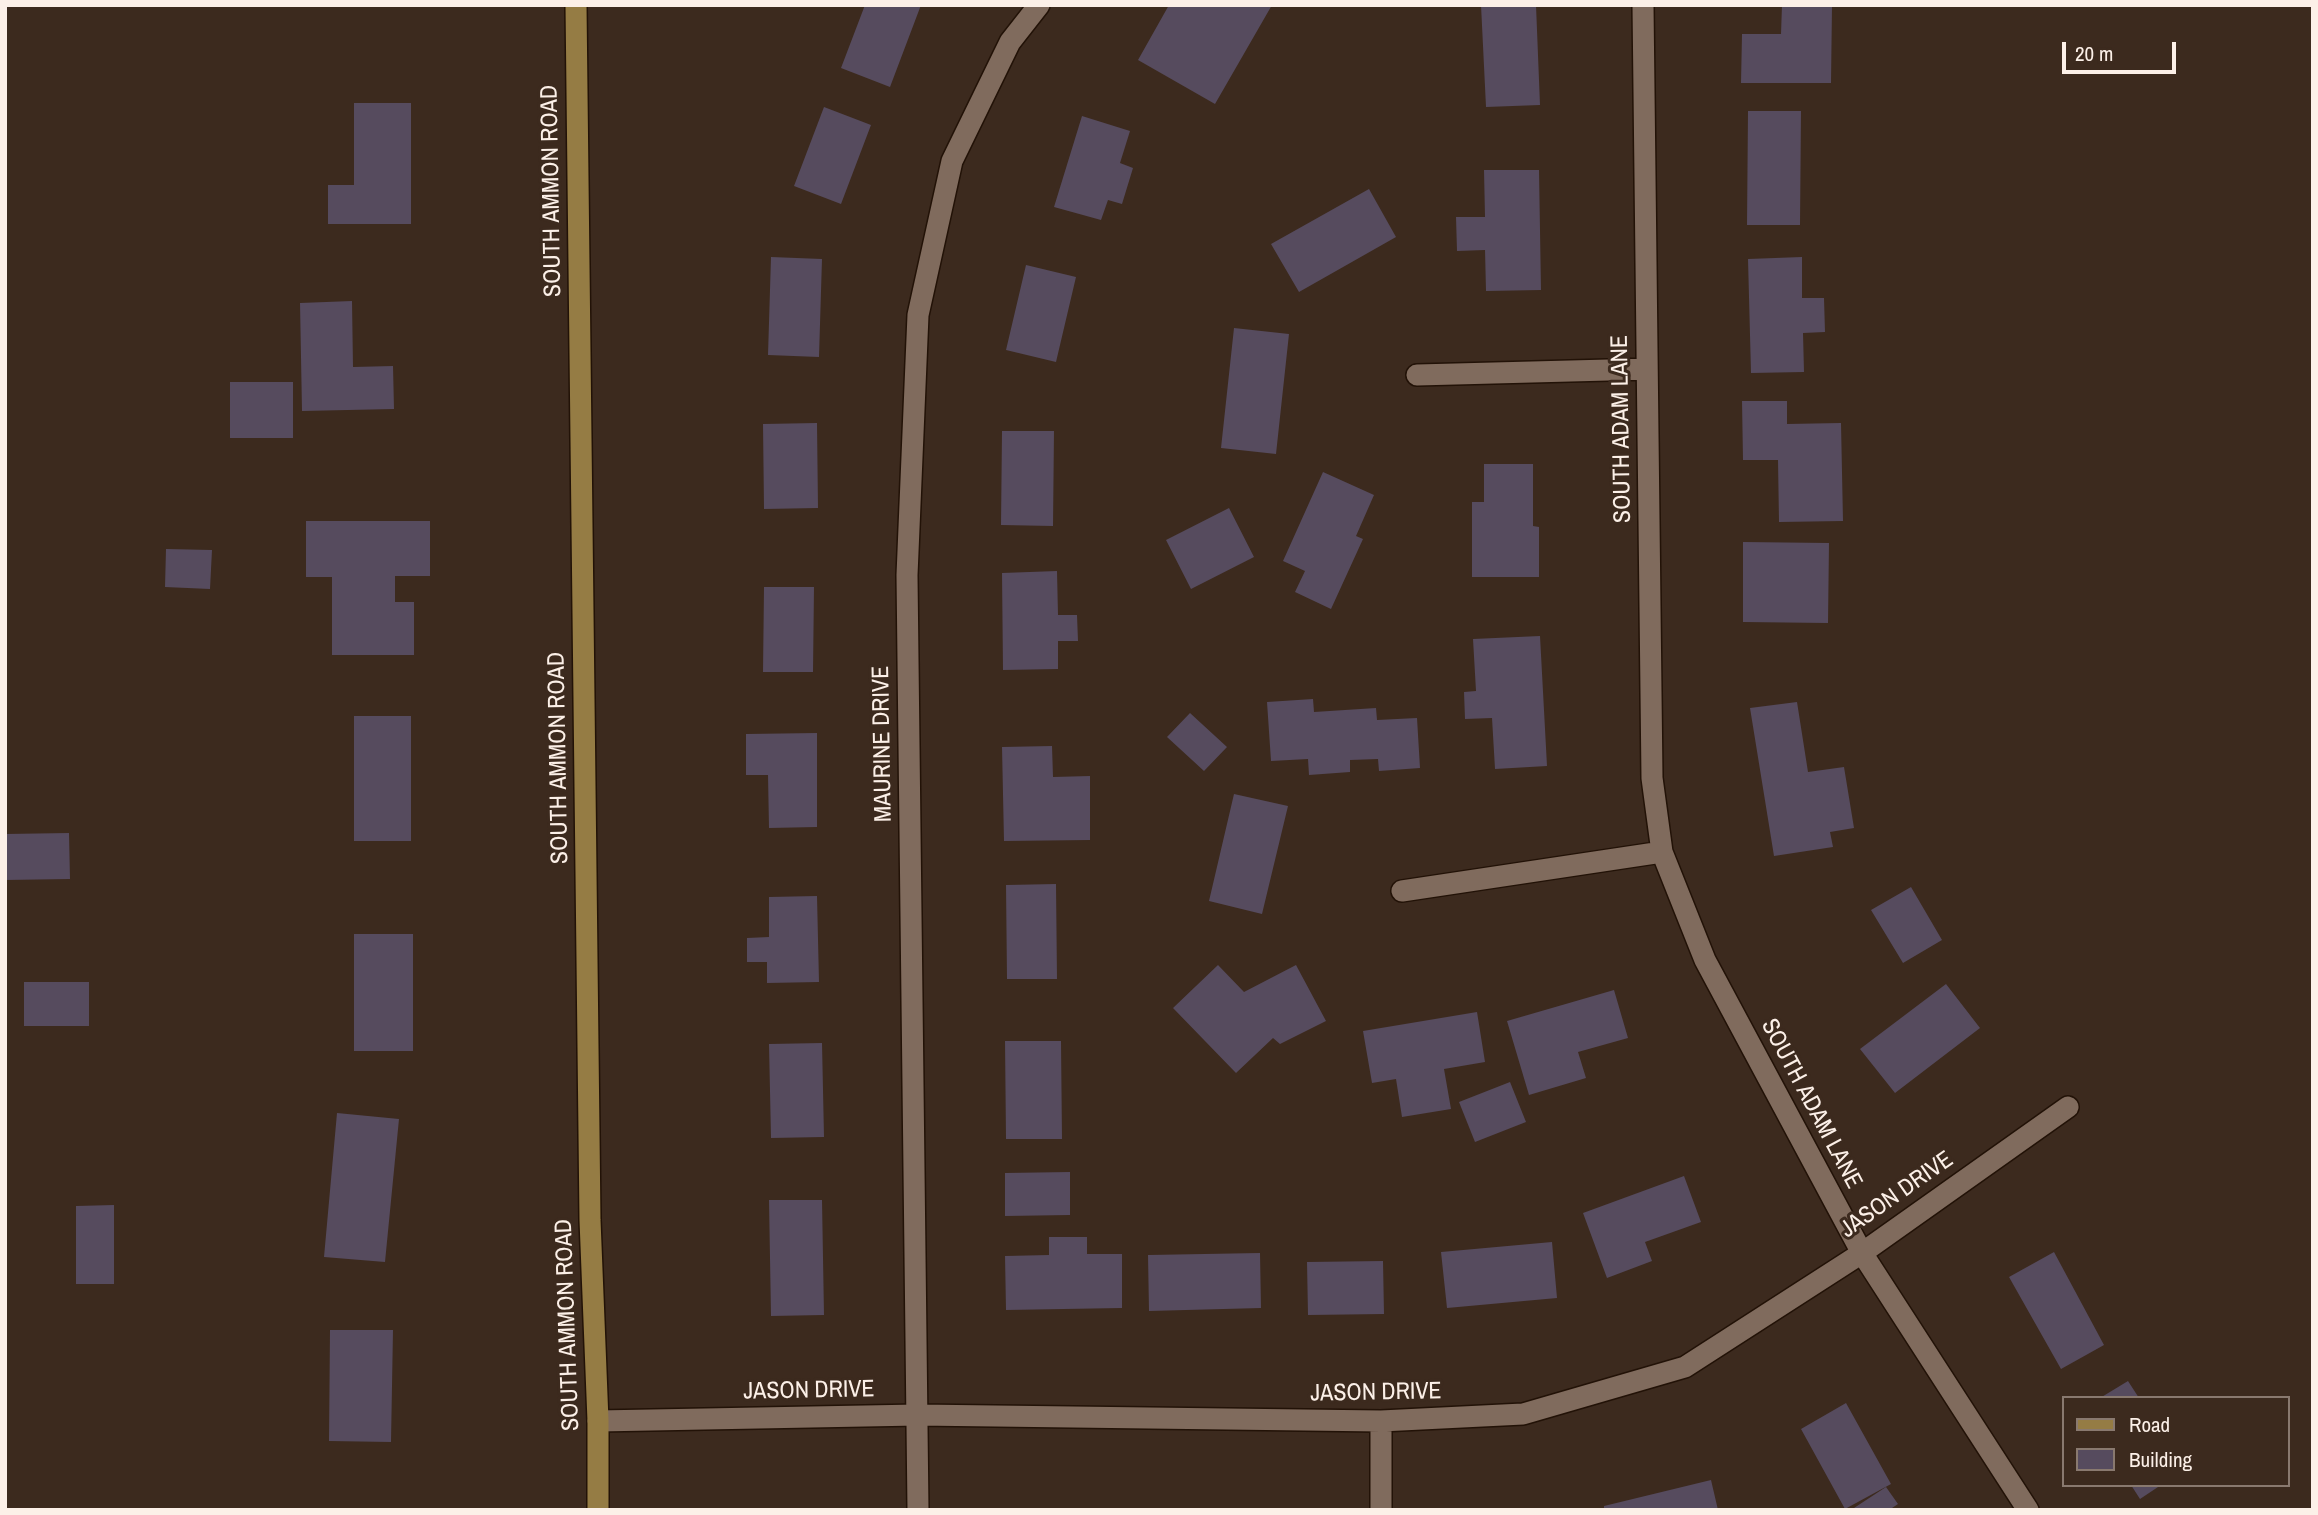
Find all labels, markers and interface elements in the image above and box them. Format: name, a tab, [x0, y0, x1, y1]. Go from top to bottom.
scale bar	[2066, 28, 2180, 72]
text: 20 m	[2075, 39, 2113, 68]
street label: SOUTH AMMON ROAD	[536, 85, 568, 297]
street label: SOUTH ADAM LANE	[1606, 335, 1638, 523]
street label: SOUTH AMMON ROAD	[543, 652, 575, 864]
street label: MAURINE DRIVE	[867, 666, 899, 822]
street label: SOUTH ADAM LANE	[1754, 1014, 1868, 1194]
street label: JASON DRIVE	[1835, 1146, 1959, 1244]
street label: SOUTH AMMON ROAD	[550, 1219, 586, 1431]
street label: JASON DRIVE	[743, 1375, 875, 1407]
street label: JASON DRIVE	[1310, 1377, 1442, 1409]
legend	[2062, 1396, 2290, 1487]
text: Road	[2129, 1410, 2170, 1439]
text: Building	[2129, 1445, 2192, 1474]

